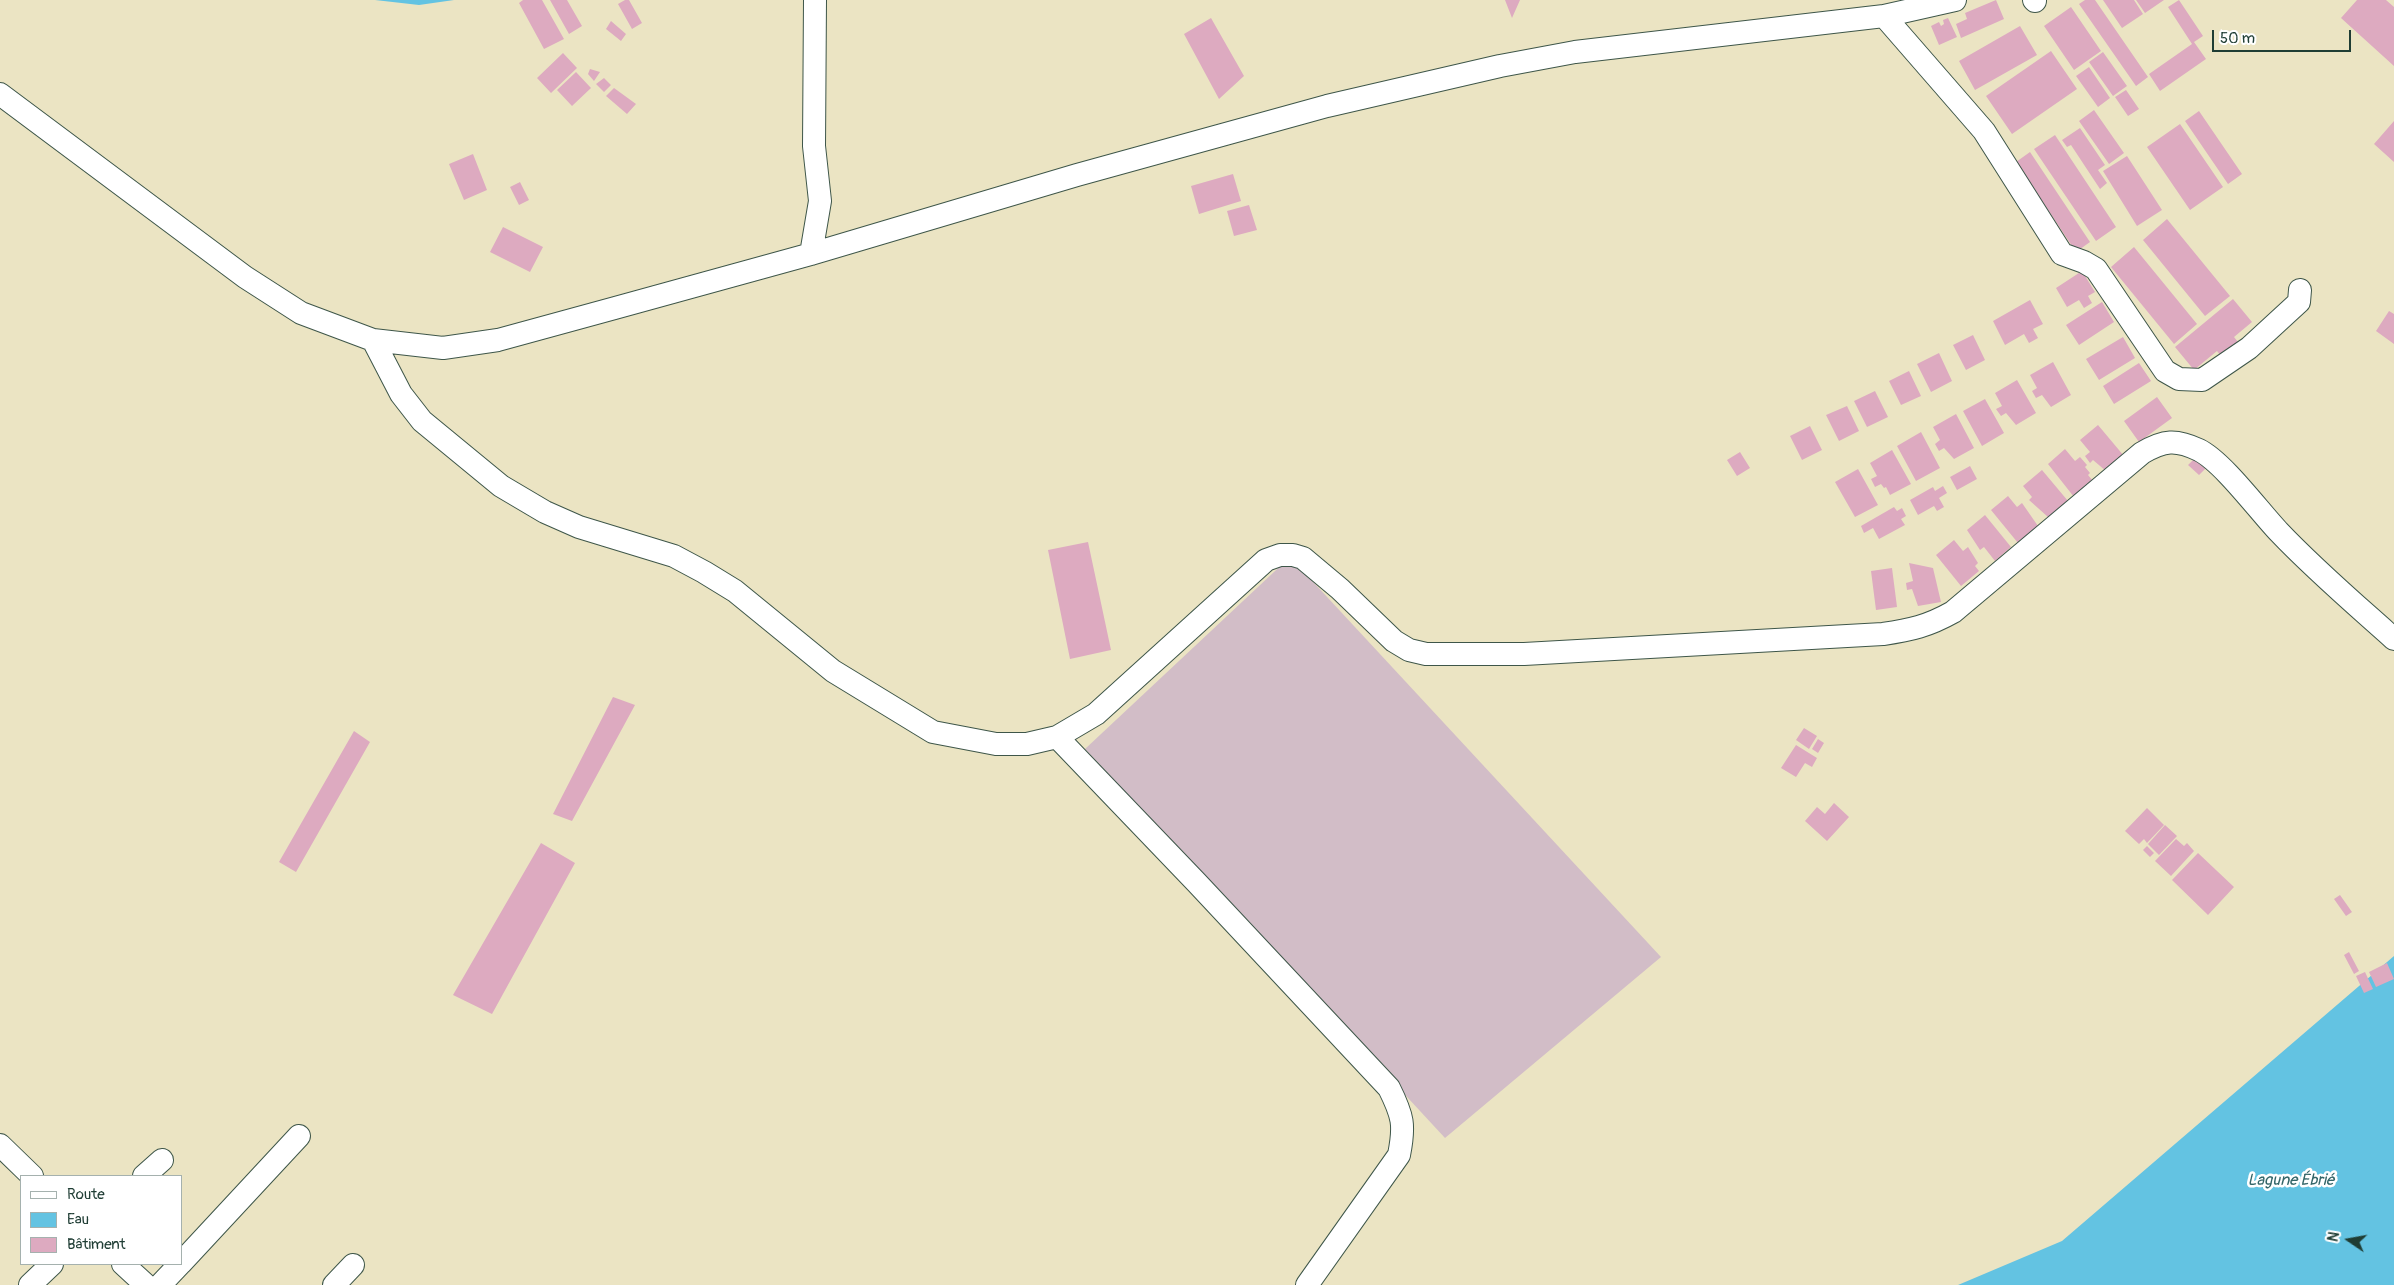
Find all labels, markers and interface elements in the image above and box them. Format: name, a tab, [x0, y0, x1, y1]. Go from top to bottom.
scale bar	[2214, 20, 2353, 52]
text: 50 m	[2220, 29, 2255, 48]
water label: Lagune Ébrié	[2248, 1171, 2334, 1191]
legend	[20, 1175, 182, 1265]
text: Route	[67, 1185, 105, 1204]
text: Eau	[67, 1210, 89, 1229]
north arrow	[2324, 1215, 2374, 1265]
text: N	[2325, 1230, 2343, 1243]
text: Bâtiment	[67, 1235, 126, 1254]

